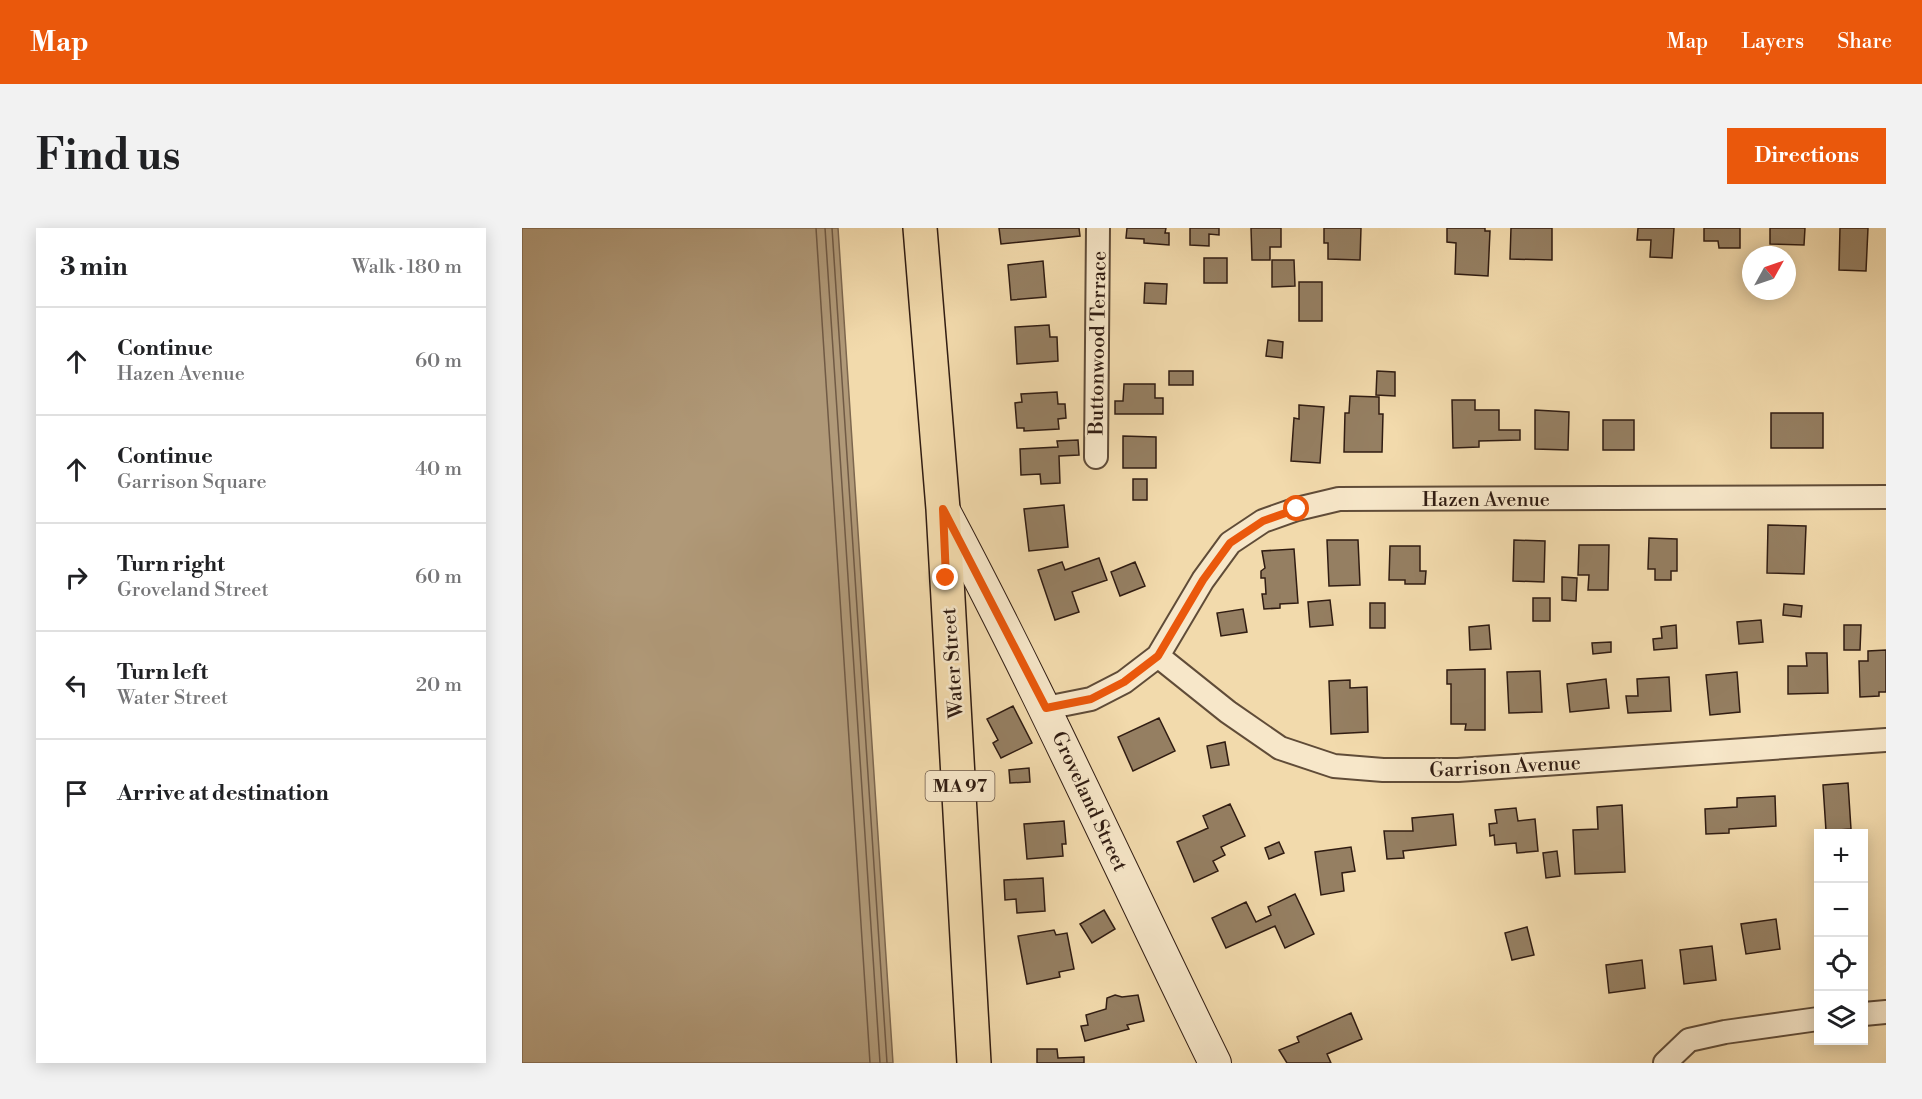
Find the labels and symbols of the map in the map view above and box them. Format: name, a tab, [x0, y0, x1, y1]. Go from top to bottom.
north arrow	[1742, 246, 1796, 300]
street label: Buttonwood Terrace	[1084, 251, 1113, 436]
street label: Hazen Avenue	[1422, 488, 1550, 513]
route start	[1283, 495, 1309, 521]
route end	[932, 564, 958, 590]
street label: Water Street	[937, 607, 970, 720]
street label: Groveland Street	[1045, 728, 1132, 876]
street label: Garrison Avenue	[1429, 751, 1581, 784]
road number: MA 97	[926, 771, 994, 801]

